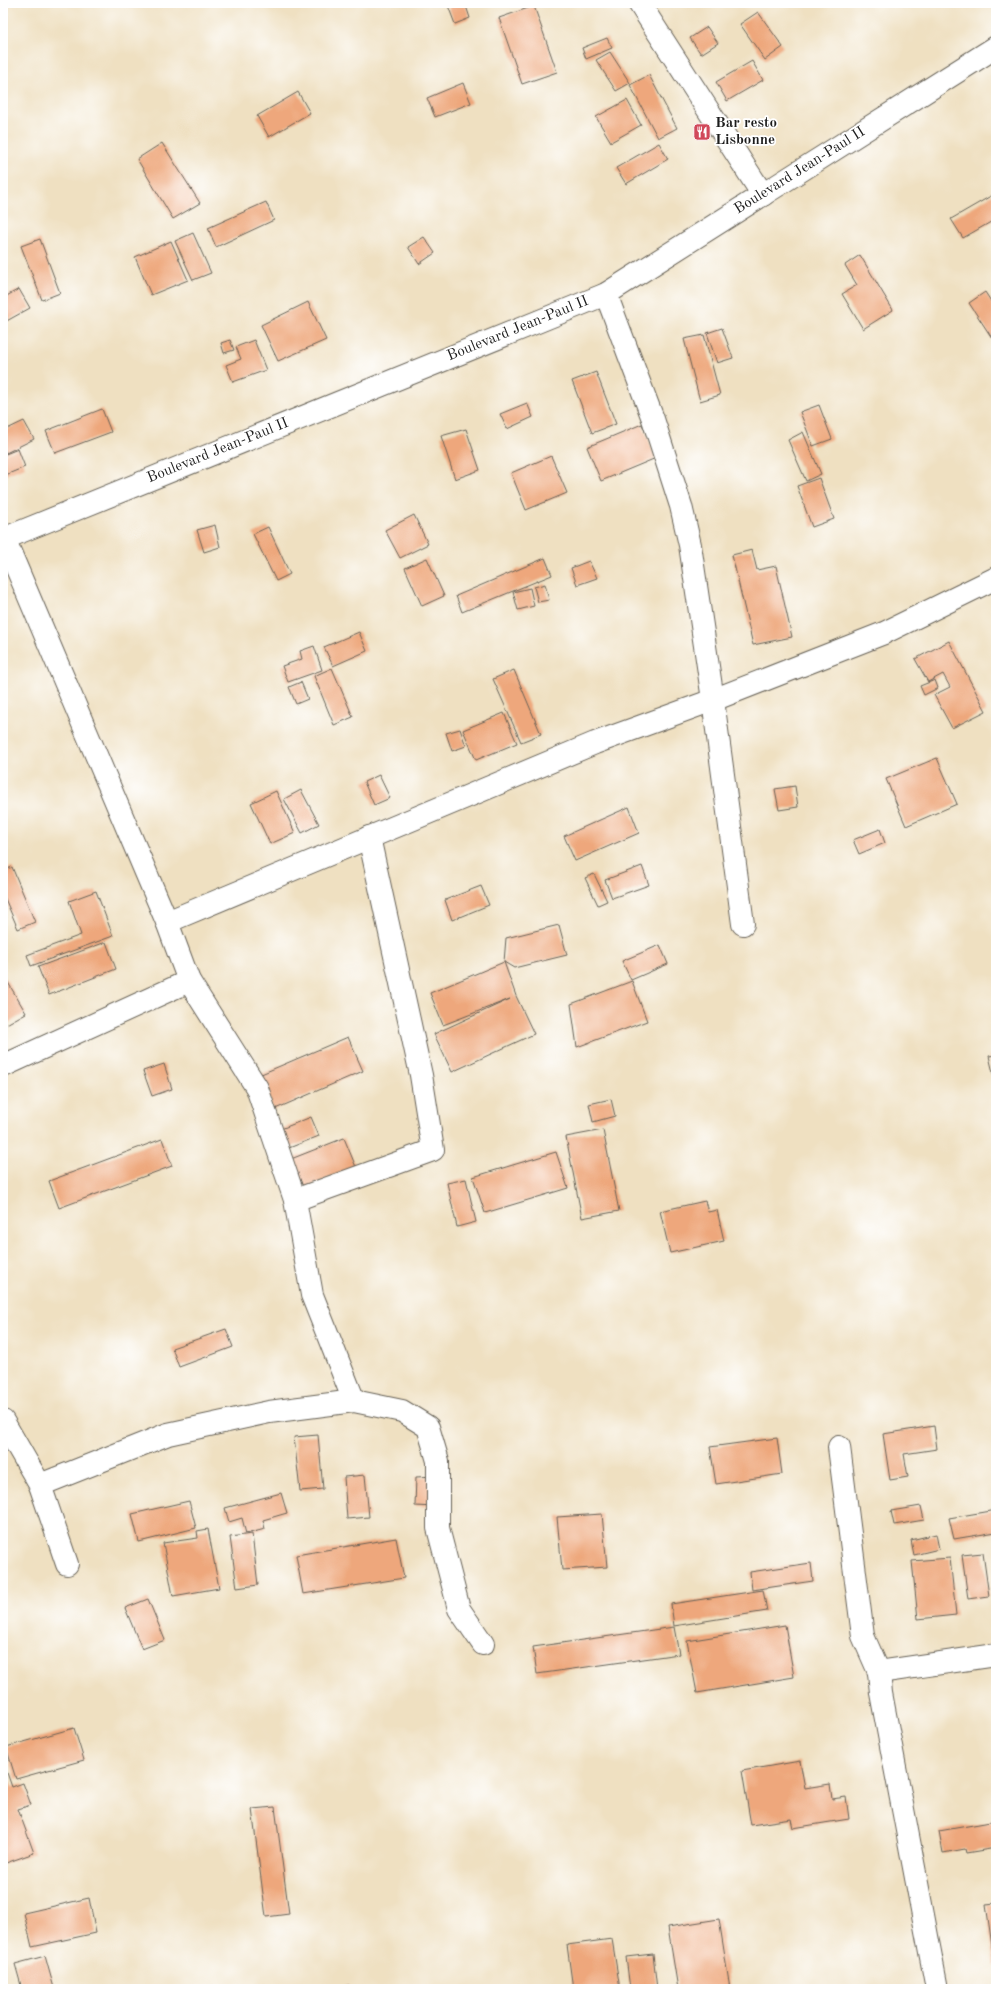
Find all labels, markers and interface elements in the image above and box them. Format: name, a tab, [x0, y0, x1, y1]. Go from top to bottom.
place label: Bar resto Lisbonne	[715, 116, 777, 148]
restaurant icon: Bar resto Lisbonne	[692, 122, 712, 142]
street label: Boulevard Jean-Paul II	[732, 125, 868, 217]
street label: Boulevard Jean-Paul II	[445, 294, 591, 364]
street label: Boulevard Jean-Paul II	[145, 416, 291, 486]

